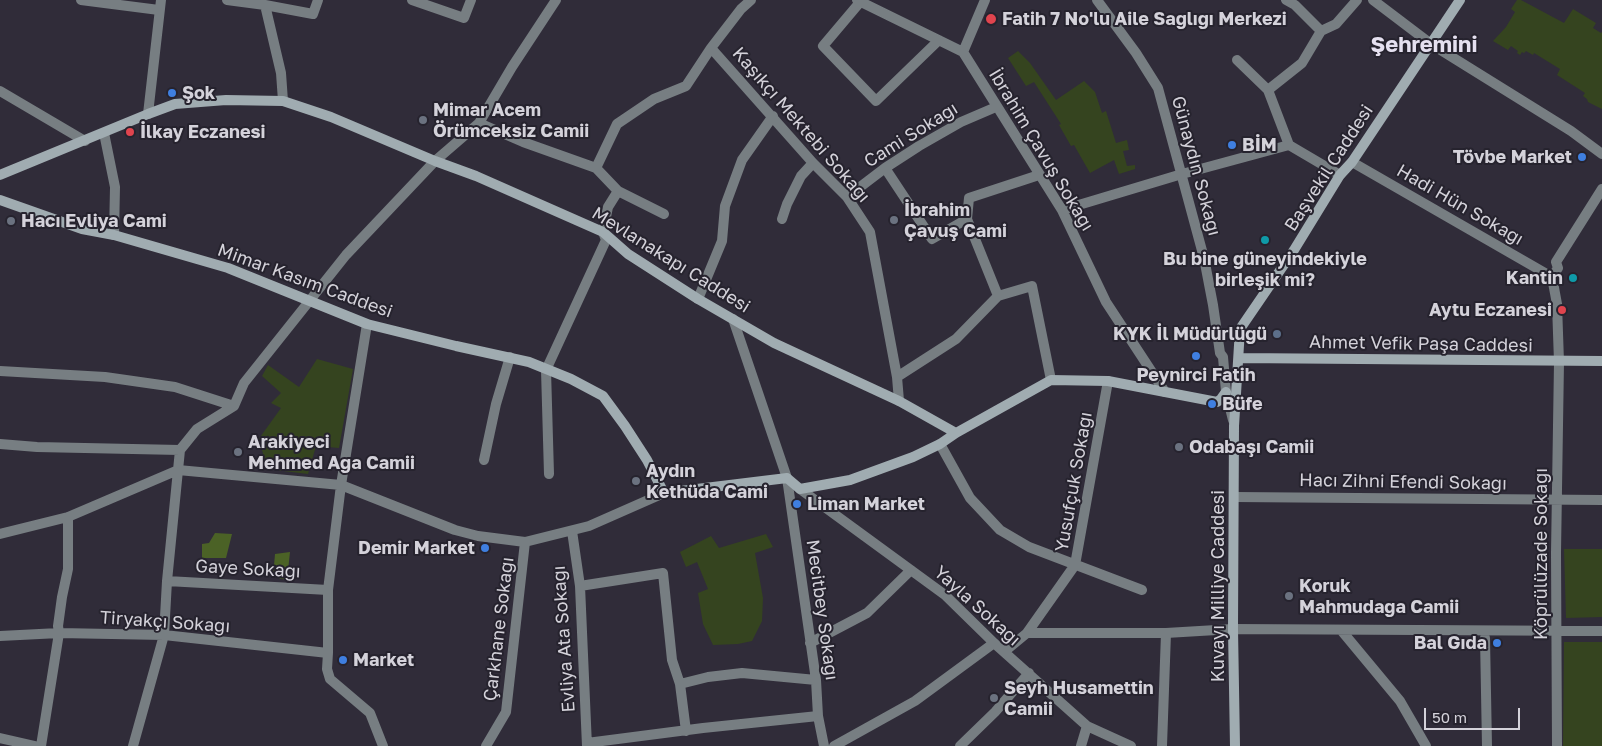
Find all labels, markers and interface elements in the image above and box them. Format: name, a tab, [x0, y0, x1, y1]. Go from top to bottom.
place label: Fatih 7 No'lu Aile Sağlığı Merkezi	[1002, 8, 1287, 30]
marker: Fatih 7 No'lu Aile Sağlığı Merkezi	[984, 12, 998, 26]
district label: Şehremini	[1371, 32, 1477, 58]
street label: Kaşıkçı Mektebi Sokağı	[728, 43, 874, 207]
street label: İbrahim Çavuş Sokağı	[984, 65, 1098, 235]
place label: Şok	[182, 82, 215, 104]
marker: Şok	[166, 87, 178, 99]
street label: Günaydın Sokağı	[1167, 94, 1225, 238]
street label: Cami Sokağı	[860, 98, 962, 172]
place label: Mimar Acem Örümceksiz Camii	[433, 99, 589, 142]
street label: Başvekil Caddesi	[1280, 101, 1378, 235]
marker: Mimar Acem Örümceksiz Camii	[417, 114, 429, 126]
place label: İlkay Eczanesi	[140, 121, 266, 143]
marker: İlkay Eczanesi	[124, 126, 136, 138]
place label: BİM	[1242, 134, 1277, 156]
marker: BİM	[1226, 139, 1238, 151]
place label: Tövbe Market	[1453, 146, 1572, 168]
marker: Tövbe Market	[1576, 151, 1588, 163]
street label: Hadi Hün Sokağı	[1393, 160, 1527, 250]
place label: İbrahim Çavuş Cami	[904, 199, 1007, 242]
street label: Mevlanakapı Caddesi	[588, 202, 754, 318]
place label: Hacı Evliya Cami	[21, 210, 167, 232]
marker: İbrahim Çavuş Cami	[888, 214, 900, 226]
marker: Hacı Evliya Cami	[5, 215, 17, 227]
marker: Bu bine güneyindekiyle birleşik mi?	[1259, 234, 1271, 246]
street label: Mimar Kasım Caddesi	[215, 239, 395, 323]
place label: Bu bine güneyindekiyle birleşik mi?	[1163, 248, 1367, 290]
place label: Kantin	[1506, 267, 1563, 289]
marker: Kantin	[1567, 272, 1579, 284]
place label: Aytu Eczanesi	[1429, 299, 1552, 321]
marker: Aytu Eczanesi	[1556, 304, 1568, 316]
place label: KYK İl Müdürlüğü	[1113, 323, 1267, 345]
marker: KYK İl Müdürlüğü	[1271, 328, 1283, 340]
street label: Ahmet Vefik Paşa Caddesi	[1309, 331, 1533, 357]
marker: Peynirci Fatih	[1190, 350, 1202, 362]
place label: Peynirci Fatih	[1136, 364, 1256, 386]
place label: Büfe	[1222, 393, 1262, 415]
marker: Büfe	[1206, 398, 1218, 410]
street label: Yusufçuk Sokağı	[1051, 410, 1097, 554]
place label: Arakiyeci Mehmed Ağa Camii	[248, 431, 415, 474]
place label: Odabaşı Camii	[1189, 436, 1314, 458]
marker: Odabaşı Camii	[1173, 441, 1185, 453]
marker: Arakiyeci Mehmed Ağa Camii	[232, 446, 244, 458]
place label: Aydın Kethüda Cami	[646, 460, 768, 502]
street label: Köprülüzade Sokağı	[1530, 468, 1552, 640]
street label: Hacı Zihni Efendi Sokağı	[1299, 469, 1507, 495]
marker: Aydın Kethüda Cami	[630, 475, 642, 487]
street label: Kuvayı Milliye Caddesi	[1207, 490, 1229, 682]
place label: Liman Market	[807, 493, 925, 515]
marker: Liman Market	[791, 498, 803, 510]
place label: Demir Market	[358, 537, 475, 559]
street label: Meсitbey Sokağı	[801, 538, 843, 682]
marker: Demir Market	[479, 542, 491, 554]
street label: Gaye Sokağı	[195, 555, 301, 583]
street label: Çarkhane Sokağı	[479, 556, 519, 702]
street label: Yayla Sokağı	[929, 562, 1025, 650]
street label: Evliya Ata Sokağı	[548, 565, 580, 713]
place label: Koruk Mahmudağa Camii	[1299, 575, 1459, 618]
marker: Koruk Mahmudağa Camii	[1283, 590, 1295, 602]
street label: Tiryakçı Sokağı	[99, 607, 231, 637]
place label: Bal Gıda	[1414, 632, 1487, 654]
marker: Bal Gıda	[1491, 637, 1503, 649]
place label: Market	[353, 649, 414, 671]
marker: Market	[337, 654, 349, 666]
place label: Seyh Husamettin Camii	[1004, 677, 1154, 720]
marker: Seyh Husamettin Camii	[988, 692, 1000, 704]
scale bar	[1427, 698, 1523, 730]
text: 50 m	[1432, 708, 1467, 726]

